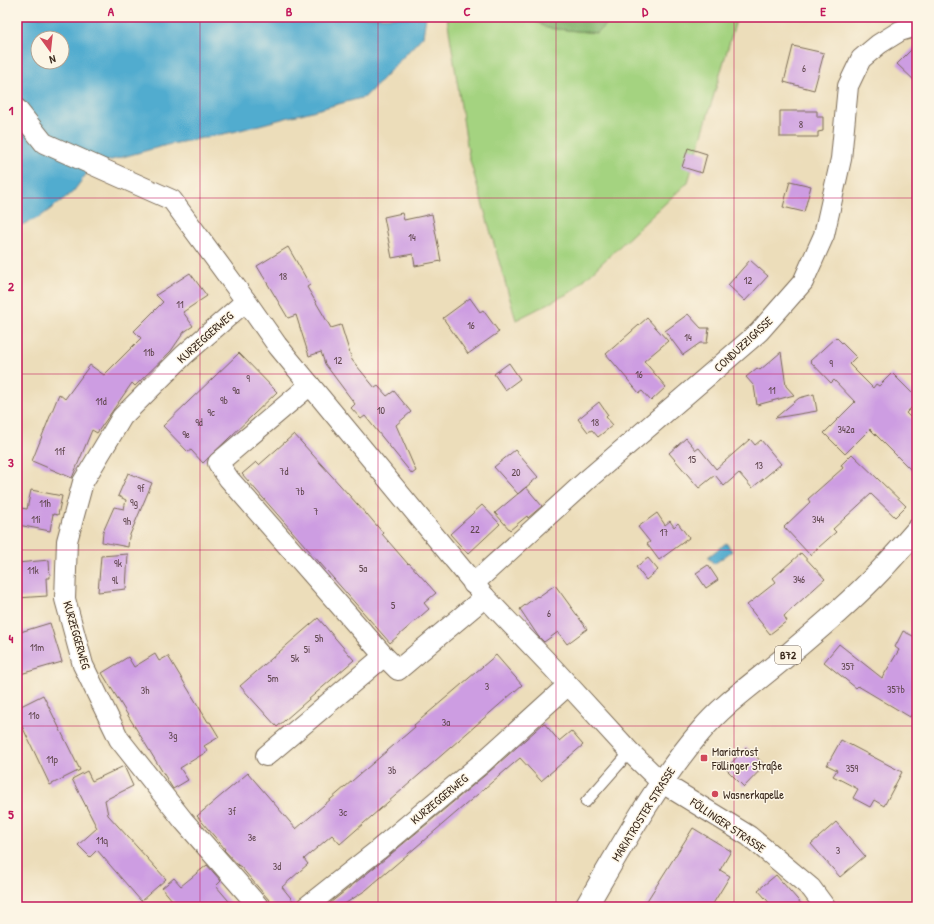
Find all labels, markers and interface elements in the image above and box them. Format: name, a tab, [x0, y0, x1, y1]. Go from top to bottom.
text: A	[108, 2, 115, 20]
text: B	[286, 2, 293, 20]
text: C	[463, 2, 471, 20]
text: D	[642, 2, 649, 20]
text: E	[820, 2, 826, 20]
north arrow	[30, 30, 70, 70]
text: N	[48, 52, 57, 67]
house number: 6	[802, 62, 806, 75]
text: 1	[9, 101, 14, 119]
house number: 8	[799, 118, 803, 131]
house number: 14	[408, 231, 416, 244]
house number: 18	[279, 270, 287, 283]
house number: 12	[744, 274, 752, 287]
text: 2	[8, 277, 15, 295]
house number: 11	[176, 298, 184, 311]
street label: KURZEGGERWEG	[173, 307, 237, 367]
street label: CONDUZZIGASSE	[710, 312, 777, 376]
house number: 16	[467, 319, 475, 332]
house number: 14	[684, 331, 692, 344]
house number: 11b	[143, 346, 155, 359]
house number: 12	[334, 354, 342, 367]
house number: 9	[829, 357, 833, 370]
house number: 16	[635, 368, 643, 381]
house number: 9	[246, 372, 250, 385]
house number: 9a	[232, 384, 240, 397]
house number: 11	[768, 384, 776, 397]
house number: 9b	[220, 394, 228, 407]
house number: 11d	[95, 395, 107, 408]
house number: 10	[377, 404, 386, 417]
house number: 9c	[207, 406, 215, 419]
house number: 9d	[195, 416, 203, 429]
house number: 18	[591, 416, 599, 429]
house number: 342a	[838, 423, 854, 436]
house number: 9e	[182, 428, 190, 441]
house number: 11f	[55, 445, 66, 458]
text: 3	[8, 453, 14, 471]
house number: 15	[688, 453, 697, 466]
house number: 13	[755, 459, 764, 472]
house number: 7d	[280, 465, 289, 478]
house number: 20	[511, 466, 521, 479]
house number: 9f	[137, 482, 145, 495]
house number: 7b	[295, 485, 305, 498]
house number: 9g	[130, 496, 139, 509]
house number: 11h	[39, 497, 51, 510]
house number: 7	[314, 505, 319, 518]
house number: 11i	[31, 513, 41, 526]
house number: 344	[812, 513, 824, 526]
house number: 9h	[123, 515, 131, 528]
house number: 22	[470, 523, 480, 536]
house number: 17	[660, 526, 668, 539]
house number: 9k	[114, 557, 122, 570]
house number: 5a	[359, 562, 367, 575]
house number: 11k	[27, 564, 39, 577]
house number: 346	[793, 573, 805, 586]
house number: 9l	[112, 574, 118, 587]
street label: KURZEGGERWEG	[59, 599, 95, 671]
house number: 5	[391, 599, 396, 612]
house number: 6	[547, 607, 551, 620]
text: 4	[9, 629, 14, 647]
house number: 5h	[315, 632, 323, 645]
house number: 11m	[30, 641, 44, 654]
house number: 5i	[304, 643, 310, 656]
road number: B72	[775, 646, 801, 664]
house number: 5k	[291, 652, 299, 665]
house number: 357	[841, 660, 855, 673]
house number: 5m	[267, 672, 279, 685]
house number: 3	[485, 680, 490, 693]
house number: 357b	[887, 683, 905, 696]
house number: 3h	[141, 684, 149, 697]
house number: 11o	[28, 709, 40, 722]
house number: 3a	[442, 716, 450, 729]
house number: 3g	[169, 729, 178, 742]
place label: Mariatrost Föllinger Straße	[711, 743, 782, 774]
house number: 11p	[46, 753, 58, 766]
marker: Mariatrost Föllinger Straße	[699, 753, 709, 763]
house number: 359	[846, 762, 859, 775]
street label: MARIATROSTER STRASSE	[607, 763, 679, 864]
house number: 3b	[388, 764, 396, 777]
street label: KURZEGGERWEG	[407, 770, 472, 828]
place label: Wasnerkapelle	[723, 786, 784, 803]
marker: Wasnerkapelle	[710, 789, 720, 799]
street label: FÖLLINGER STRASSE	[686, 793, 770, 857]
text: 5	[8, 805, 14, 823]
house number: 3f	[228, 805, 236, 818]
house number: 3c	[339, 806, 347, 819]
house number: 3e	[248, 831, 256, 844]
house number: 11q	[96, 834, 108, 847]
house number: 3	[836, 844, 841, 857]
house number: 3d	[273, 860, 281, 873]

